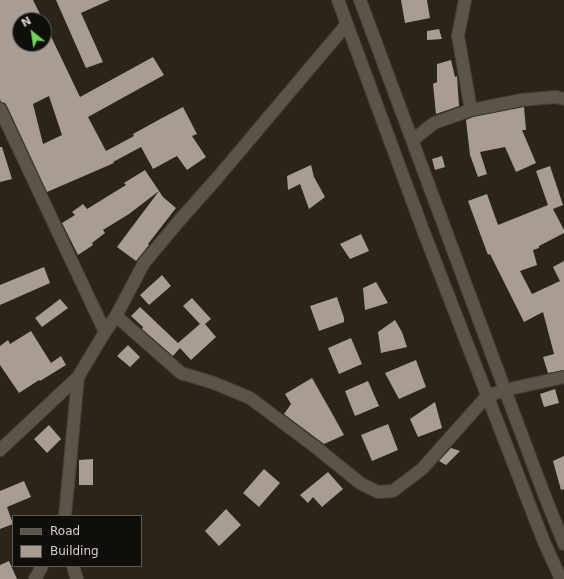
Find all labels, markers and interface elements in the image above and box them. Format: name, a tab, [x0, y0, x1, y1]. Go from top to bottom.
north arrow	[12, 12, 52, 52]
text: N	[19, 14, 33, 30]
legend	[12, 515, 142, 567]
text: Road	[50, 524, 80, 538]
text: Building	[50, 544, 99, 558]

